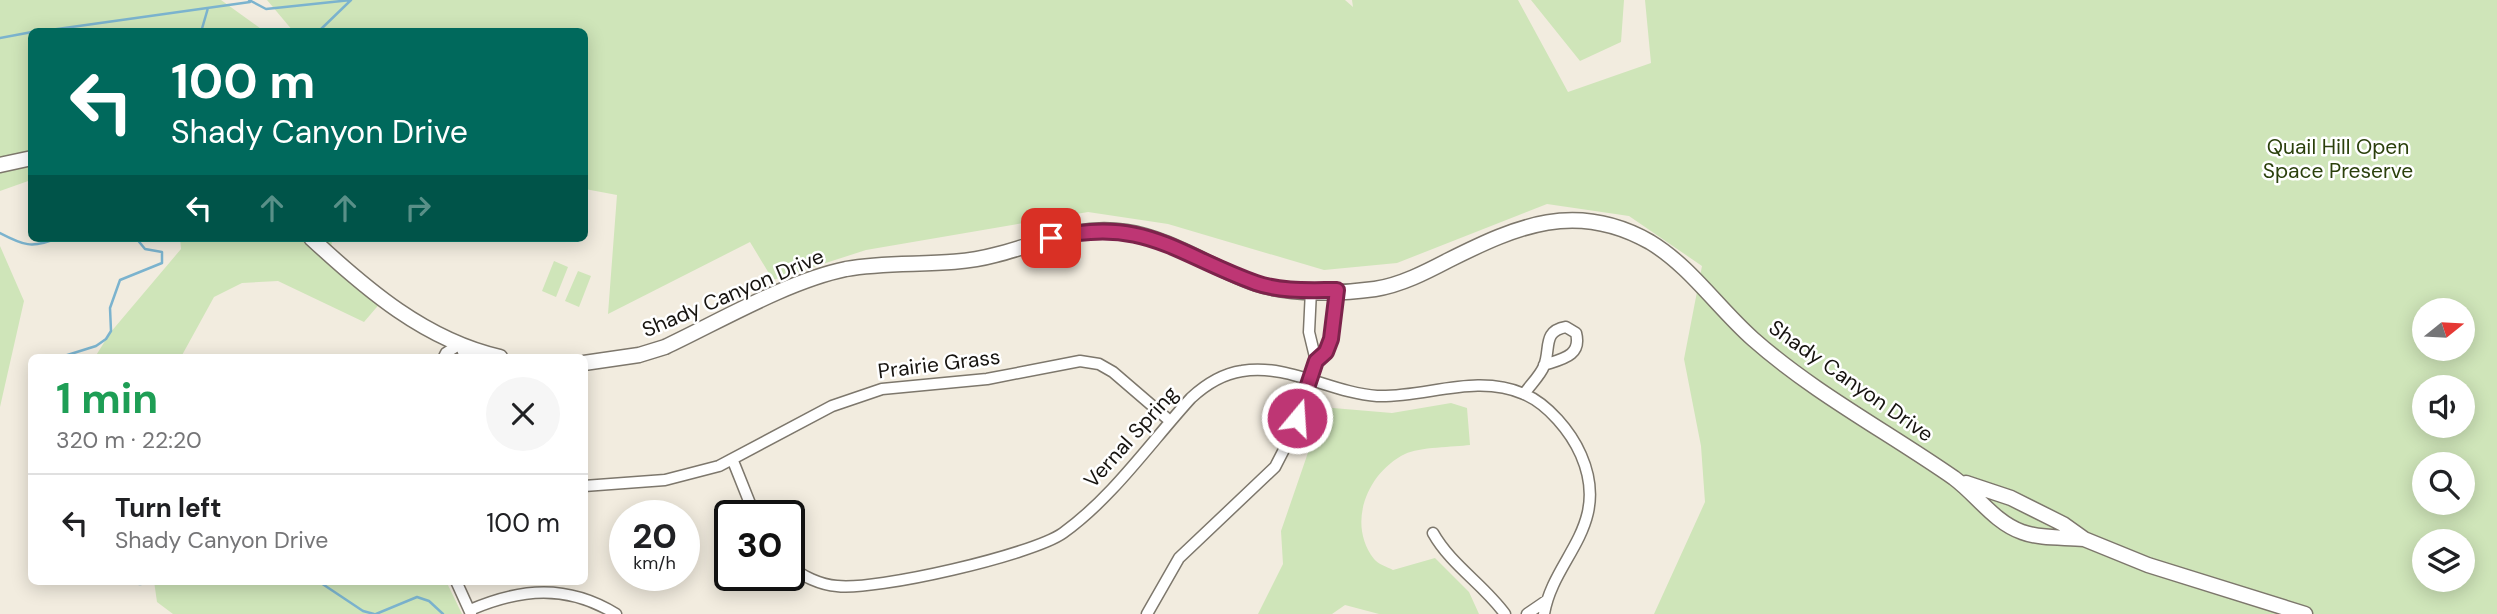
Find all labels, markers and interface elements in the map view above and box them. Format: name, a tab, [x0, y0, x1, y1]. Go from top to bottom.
text: 100 m	[171, 49, 315, 113]
icon: left	[56, 56, 147, 147]
text: Shady Canyon Drive	[171, 111, 468, 153]
park label: Quail Hill Open Space Preserve	[2263, 133, 2413, 185]
icon: left	[180, 189, 218, 227]
icon: ahead	[253, 189, 291, 227]
icon: ahead	[326, 189, 364, 227]
icon: right	[399, 189, 437, 227]
pin	[1021, 208, 1081, 268]
icon: arrive	[1032, 219, 1070, 257]
street label: Shady Canyon Drive	[638, 242, 828, 344]
north arrow	[2412, 298, 2474, 360]
map controls	[2412, 298, 2475, 592]
street label: Shady Canyon Drive	[1763, 314, 1939, 448]
street label: Prairie Grass	[876, 343, 1002, 385]
text: 1 min	[56, 371, 158, 426]
button: sound	[2412, 375, 2475, 438]
button: close	[486, 377, 560, 451]
street label: Vernal Spring	[1078, 380, 1184, 494]
position arrow	[1260, 381, 1334, 455]
text: 320 m · 22:20	[56, 425, 202, 455]
button: search	[2412, 452, 2475, 515]
text: Turn left	[115, 491, 222, 525]
speed limit sign: 30	[714, 500, 805, 591]
icon: left	[56, 504, 94, 542]
text: 100 m	[486, 506, 560, 540]
text: 20	[632, 513, 677, 559]
text: Shady Canyon Drive	[115, 525, 328, 555]
button: layers	[2412, 529, 2475, 592]
text: km/h	[633, 551, 676, 575]

